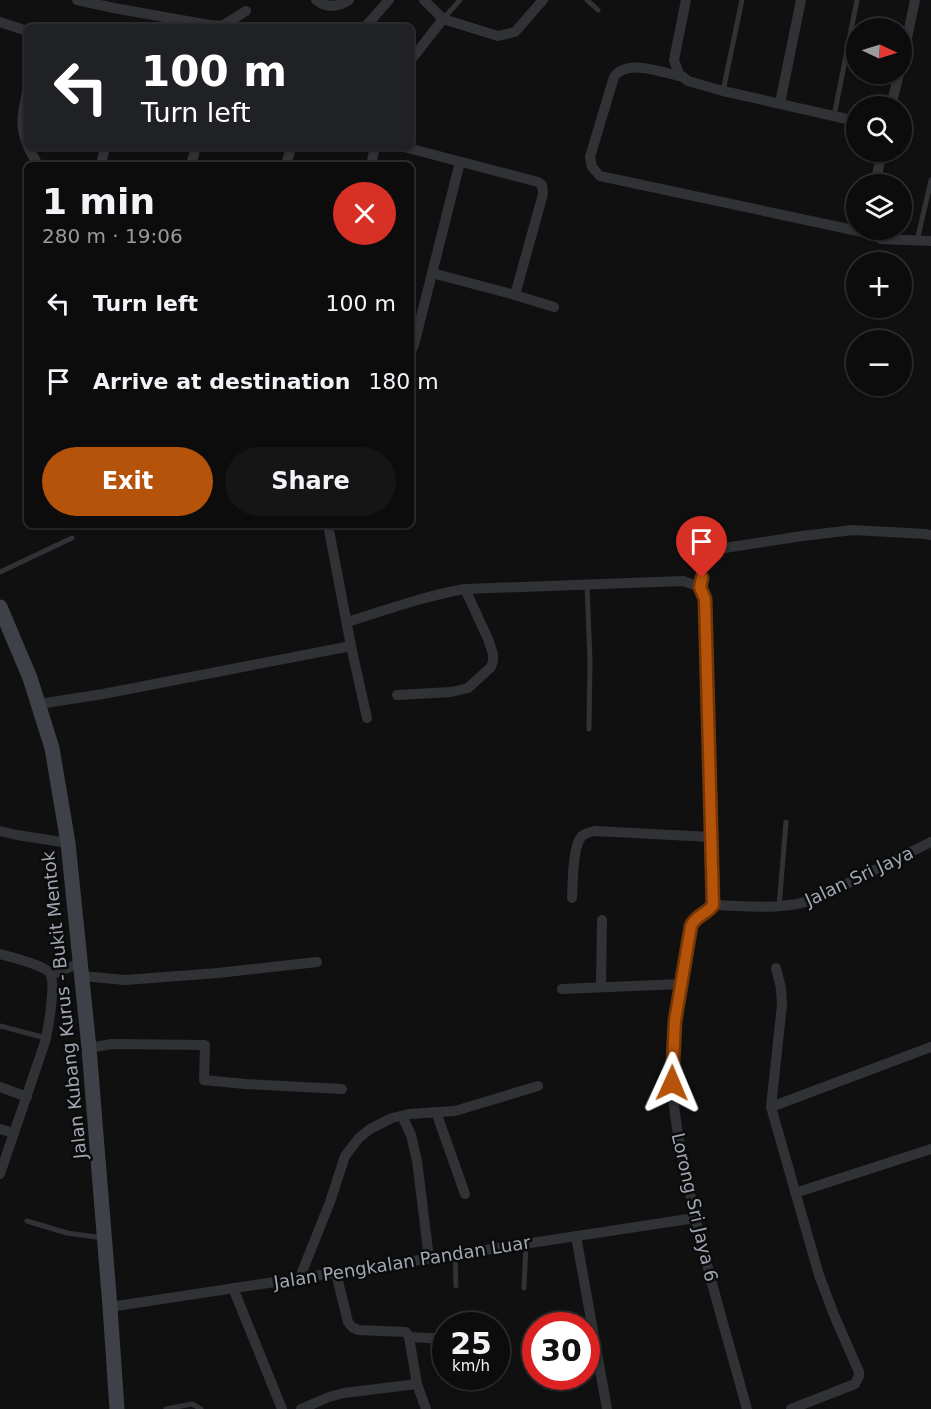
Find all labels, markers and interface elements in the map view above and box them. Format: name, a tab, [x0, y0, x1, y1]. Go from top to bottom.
north arrow	[846, 18, 912, 84]
map controls	[846, 18, 912, 396]
text: 100 m	[141, 47, 287, 96]
icon: left	[42, 48, 120, 126]
button: search	[846, 96, 912, 162]
text: Turn left	[141, 97, 251, 128]
button: layers	[846, 174, 912, 240]
text: 1 min	[42, 181, 155, 222]
button: close	[333, 182, 396, 245]
text: 280 m · 19:06	[42, 224, 183, 248]
button: +	[846, 252, 912, 318]
icon: left	[42, 287, 75, 320]
text: Turn left	[93, 291, 198, 316]
text: 100 m	[326, 291, 396, 316]
button: −	[846, 330, 912, 396]
icon: arrive	[42, 365, 75, 398]
text: Arrive at destination	[93, 369, 350, 394]
text: 180 m	[368, 369, 439, 394]
button: Exit	[42, 447, 213, 516]
button: Share	[225, 447, 396, 516]
pin	[676, 516, 727, 578]
icon: arrive	[685, 525, 718, 558]
street label: Jalan Sri Jaya	[801, 842, 916, 911]
street label: Jalan Kubang Kurus - Bukit Mentok	[37, 849, 91, 1161]
position arrow	[640, 1051, 704, 1115]
street label: Lorong Sri Jaya 6	[668, 1131, 722, 1283]
street label: Jalan Pengkalan Pandan Luar	[271, 1231, 532, 1293]
speed limit sign: 30	[522, 1312, 600, 1390]
text: 25	[450, 1326, 492, 1361]
text: km/h	[452, 1357, 490, 1375]

